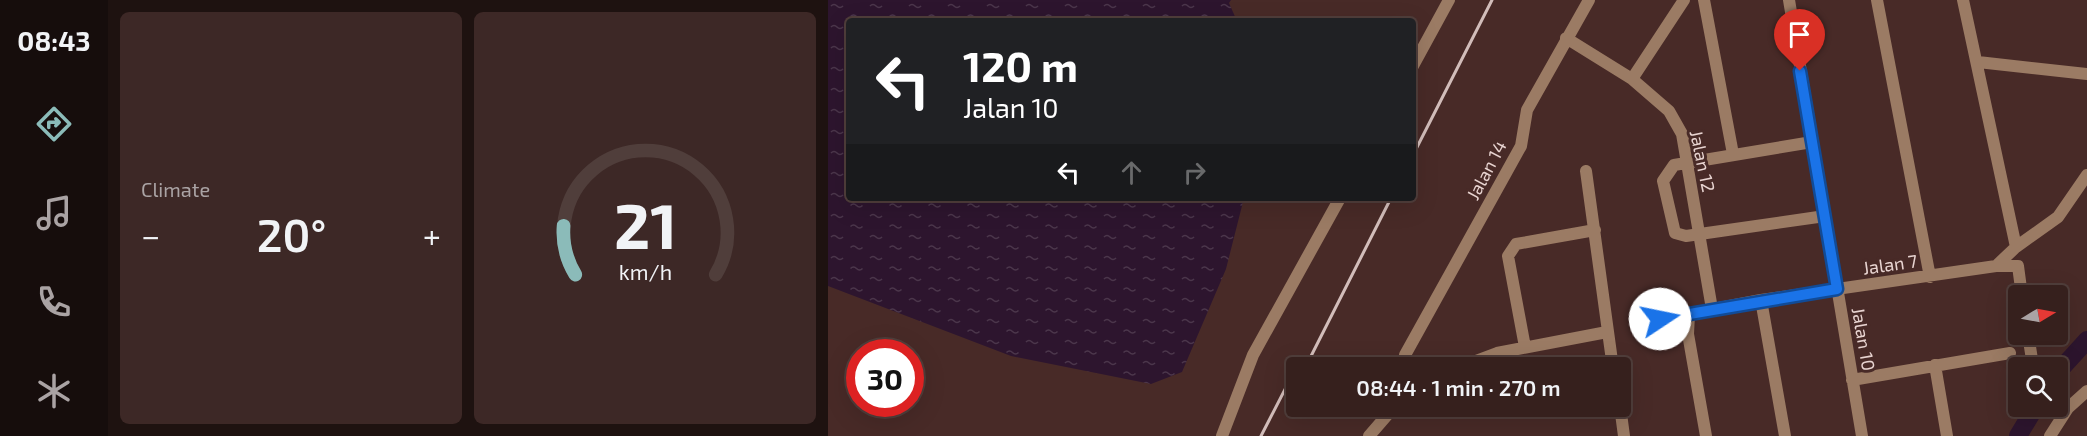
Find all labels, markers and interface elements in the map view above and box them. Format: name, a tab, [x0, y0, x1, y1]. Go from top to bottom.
pin	[1774, 9, 1825, 71]
icon: arrive	[1783, 18, 1816, 51]
text: 08:43	[17, 24, 91, 56]
text: 120 m	[963, 40, 1078, 90]
icon: left	[864, 42, 942, 120]
text: Jalan 10	[963, 91, 1059, 123]
icon: directions	[33, 103, 75, 145]
street label: Jalan 12	[1686, 128, 1720, 194]
street label: Jalan 14	[1461, 137, 1511, 203]
icon: left	[1052, 156, 1085, 189]
icon: ahead	[1115, 156, 1148, 189]
icon: right	[1178, 156, 1211, 189]
text: Climate	[141, 177, 210, 201]
text: 21	[613, 187, 677, 262]
icon: music	[33, 192, 75, 234]
text: 20°	[257, 207, 326, 261]
text: −	[141, 215, 160, 255]
text: +	[423, 215, 441, 255]
street label: Jalan 7	[1861, 249, 1919, 279]
text: km/h	[618, 259, 672, 284]
icon: phone	[33, 281, 75, 323]
north arrow	[2008, 285, 2068, 345]
map controls	[2008, 285, 2068, 417]
position arrow	[1628, 287, 1692, 351]
street label: Jalan 10	[1848, 306, 1880, 372]
speed limit sign: 30	[846, 339, 924, 417]
button: search	[2008, 357, 2068, 417]
icon: climate	[33, 370, 75, 412]
text: 08:44 · 1 min · 270 m	[1356, 374, 1561, 400]

